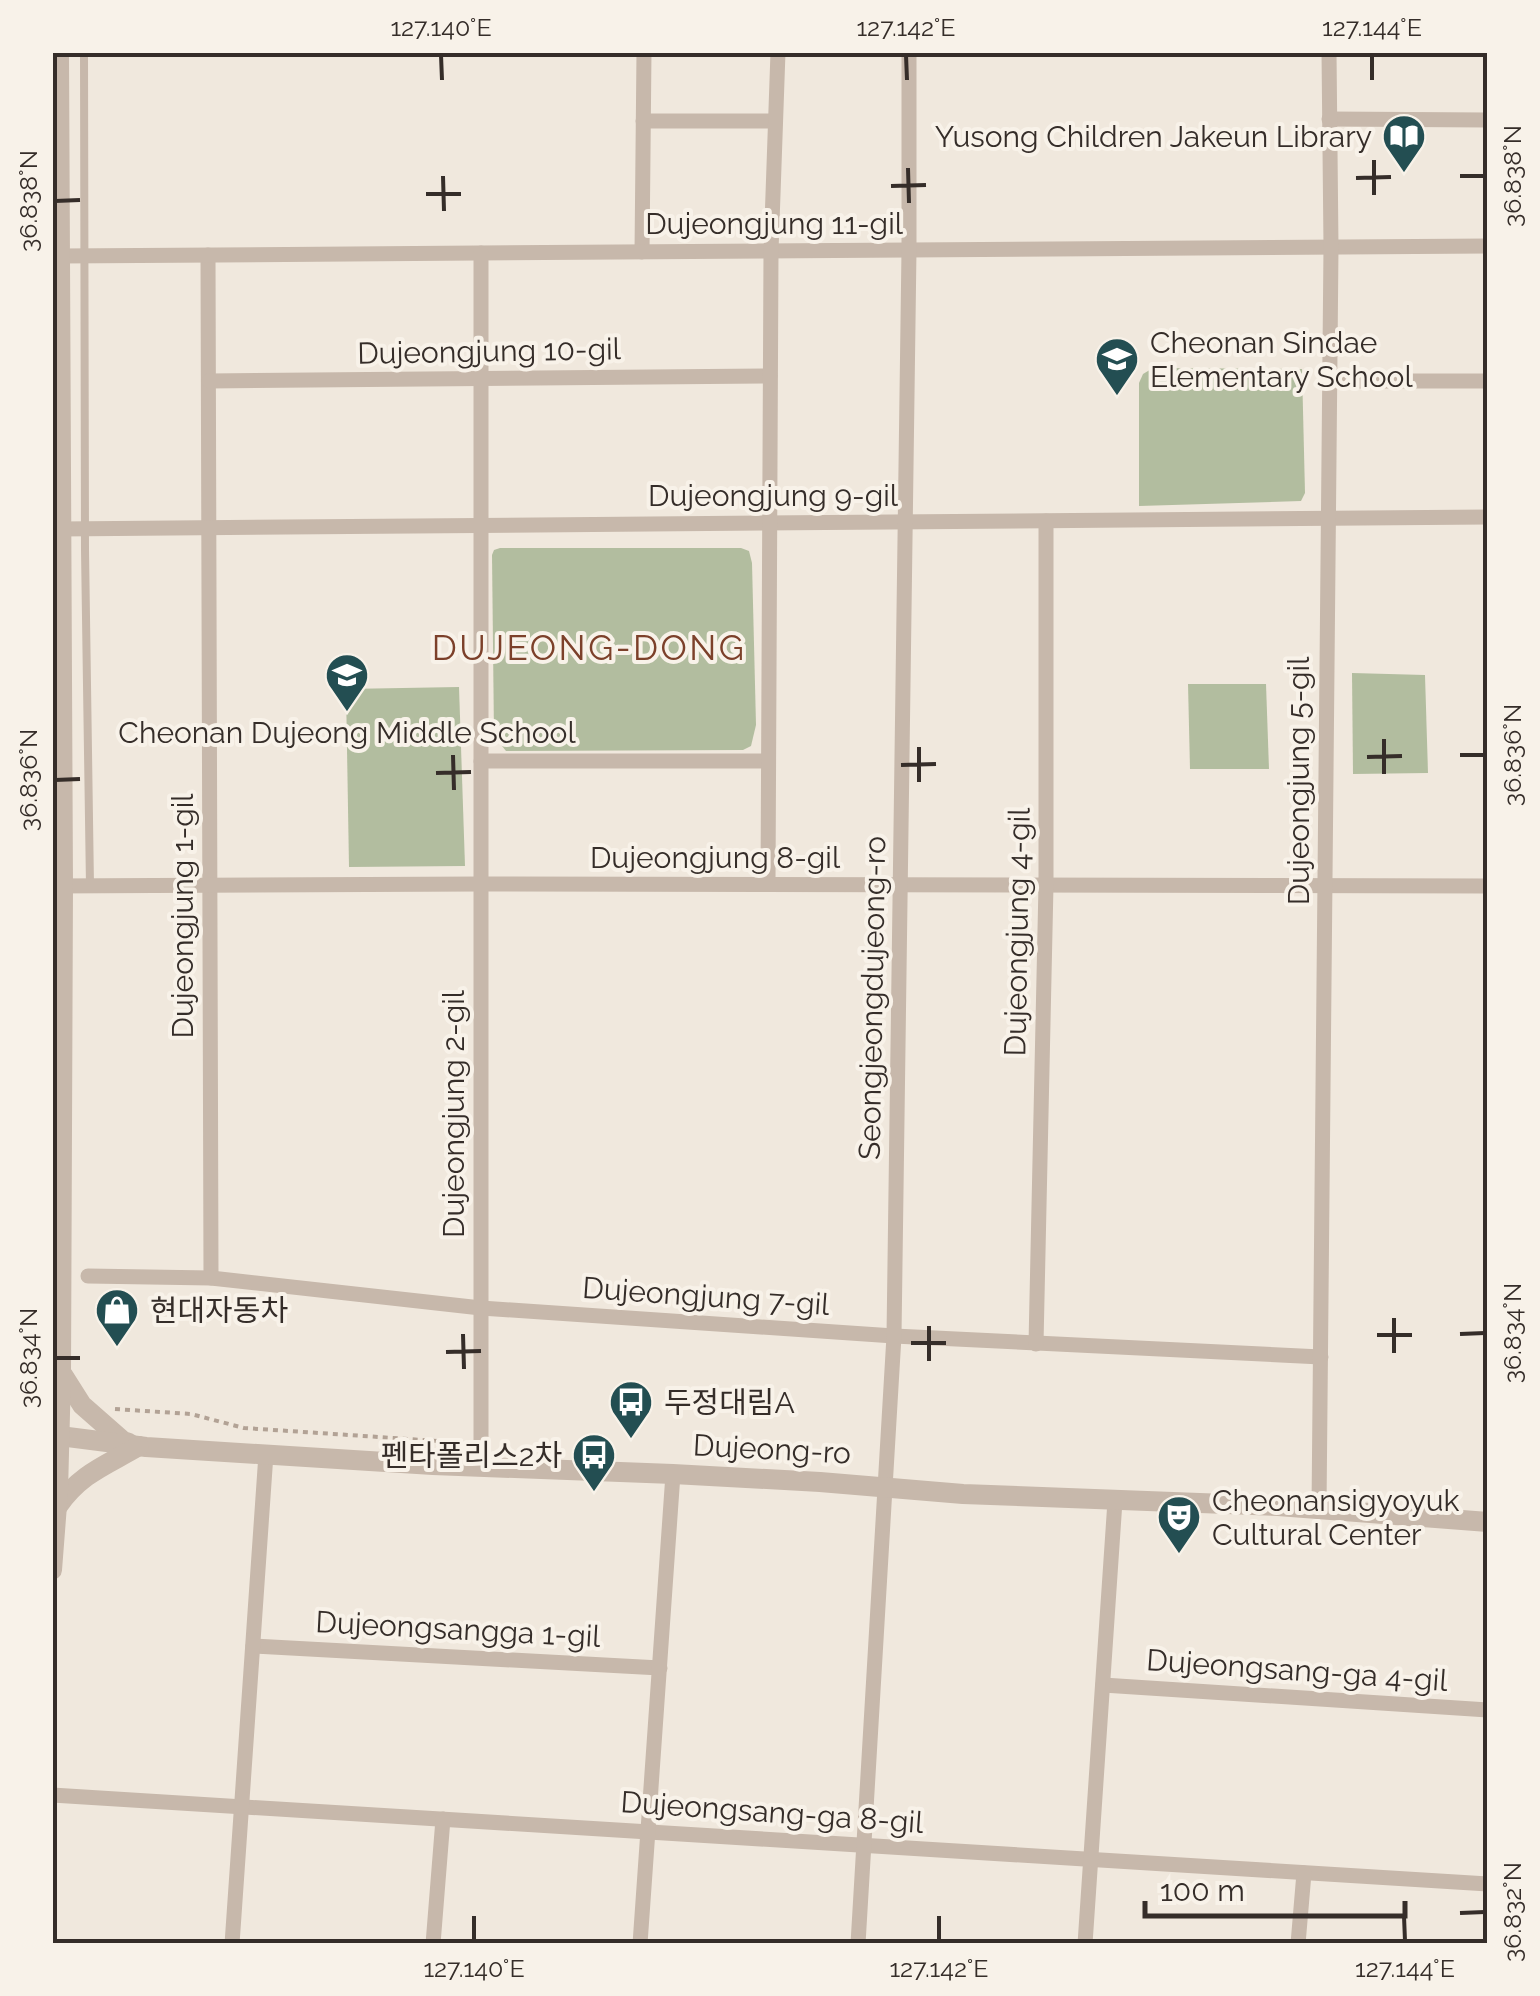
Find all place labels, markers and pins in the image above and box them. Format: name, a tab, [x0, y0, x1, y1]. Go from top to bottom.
library icon: Yusong Children Jakeun Library	[1381, 113, 1427, 174]
place label: Yusong Children Jakeun Library	[935, 119, 1372, 154]
place label: Cheonan Sindae Elementary School	[1150, 325, 1413, 394]
school or university icon: Cheonan Sindae Elementary School	[1094, 336, 1140, 397]
school or university icon: Cheonan Dujeong Middle School	[324, 652, 370, 713]
place label: Cheonan Dujeong Middle School	[118, 715, 576, 750]
shop icon: 현대자동차	[94, 1287, 140, 1348]
place label: 현대자동차	[150, 1293, 288, 1328]
bus stop icon: 두정대림A	[608, 1379, 654, 1440]
place label: 두정대림A	[664, 1385, 795, 1420]
bus stop icon: 펜타폴리스2차	[571, 1432, 617, 1493]
place label: 펜타폴리스2차	[381, 1438, 562, 1473]
place label: Cheonansigyoyuk Cultural Center	[1212, 1483, 1459, 1552]
theatre icon: Cheonansigyoyuk Cultural Center	[1156, 1494, 1202, 1555]

